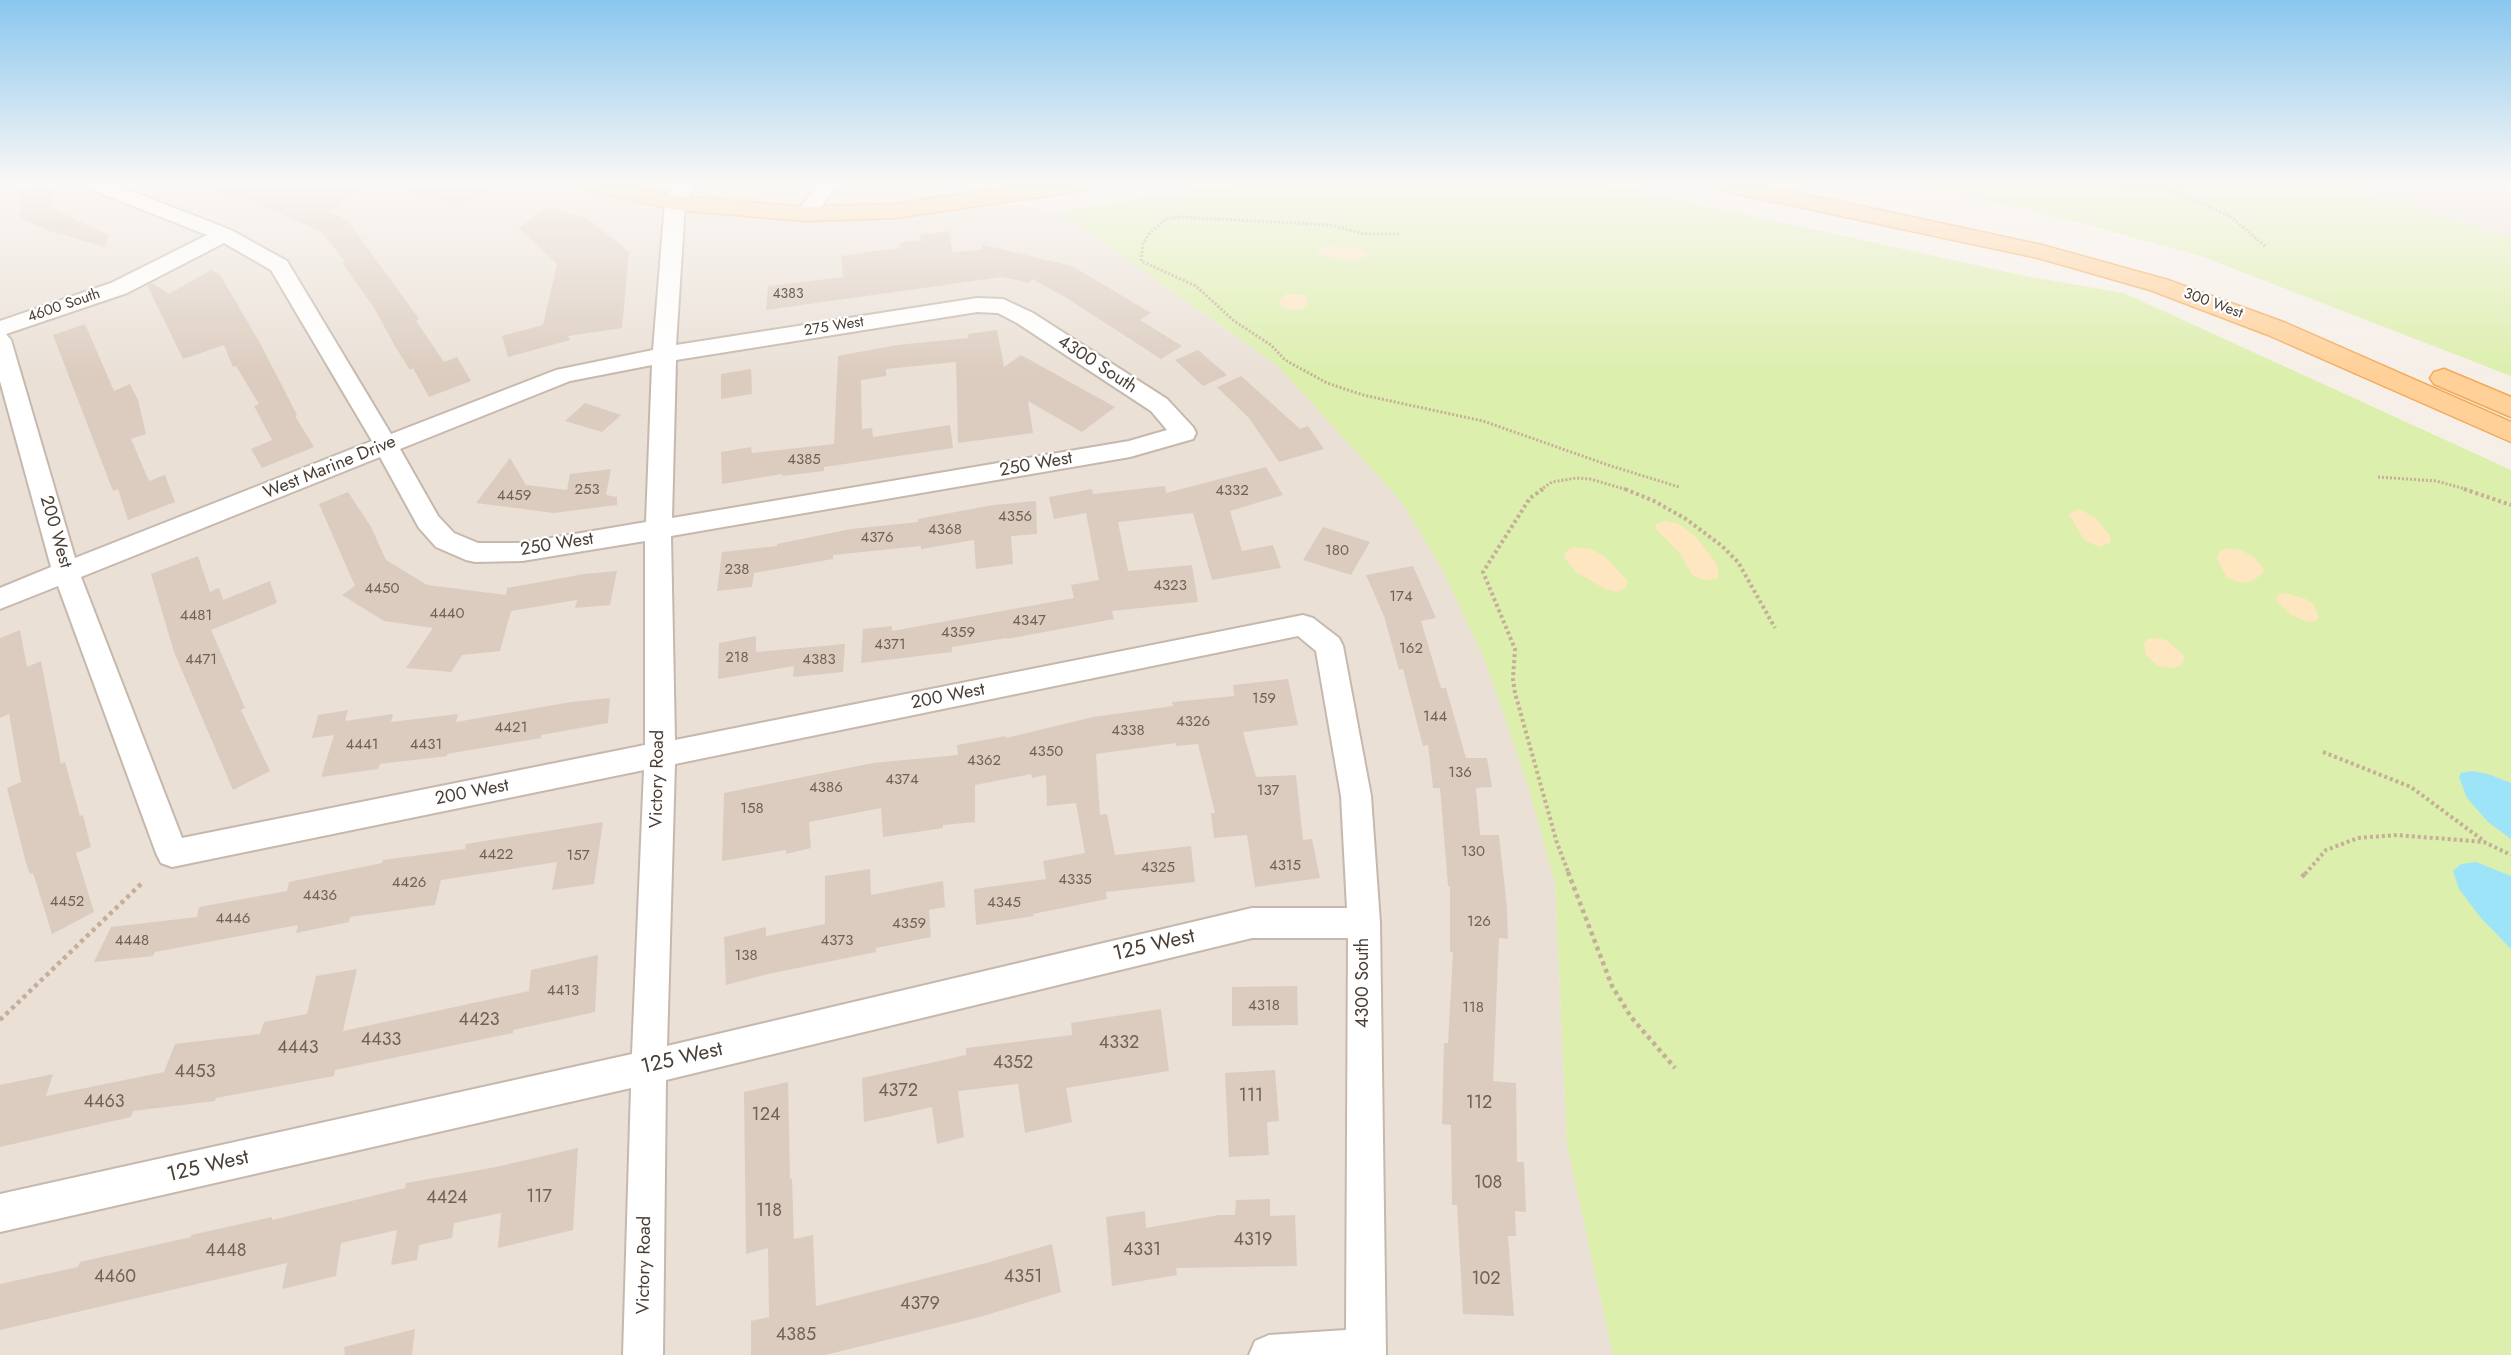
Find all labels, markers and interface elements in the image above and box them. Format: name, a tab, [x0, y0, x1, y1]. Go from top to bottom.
street label: 4600 South	[25, 285, 103, 327]
street label: 300 West	[2181, 285, 2245, 323]
house number: 4383	[772, 287, 804, 303]
street label: 275 West	[803, 313, 865, 341]
street label: 4300 South	[1053, 331, 1141, 399]
street label: West Marine Drive	[261, 432, 399, 504]
street label: 250 West	[998, 448, 1074, 482]
house number: 4385	[787, 451, 821, 469]
house number: 253	[574, 481, 600, 499]
house number: 4332	[1215, 482, 1249, 500]
house number: 4459	[497, 487, 531, 505]
street label: 200 West	[34, 493, 76, 571]
house number: 4356	[998, 508, 1032, 526]
house number: 4368	[928, 521, 962, 539]
street label: 250 West	[519, 529, 595, 561]
house number: 4376	[860, 529, 894, 547]
house number: 180	[1325, 542, 1349, 560]
house number: 238	[725, 561, 749, 579]
house number: 4323	[1153, 577, 1187, 595]
house number: 4450	[365, 580, 399, 598]
house number: 174	[1389, 588, 1413, 606]
house number: 4440	[429, 605, 465, 623]
house number: 4481	[180, 607, 212, 625]
house number: 4347	[1012, 612, 1046, 630]
house number: 4359	[941, 624, 975, 642]
house number: 4371	[874, 636, 906, 654]
house number: 162	[1399, 640, 1423, 658]
house number: 218	[725, 649, 749, 667]
house number: 4471	[185, 651, 217, 669]
house number: 4383	[802, 651, 836, 669]
street label: 200 West	[909, 679, 987, 715]
house number: 159	[1252, 690, 1276, 708]
house number: 144	[1423, 708, 1447, 726]
house number: 4326	[1176, 713, 1210, 731]
house number: 4421	[495, 719, 527, 737]
house number: 4338	[1111, 722, 1145, 740]
street label: Victory Road	[646, 730, 670, 828]
house number: 4441	[346, 736, 378, 754]
house number: 4431	[410, 736, 442, 754]
house number: 4350	[1029, 743, 1063, 761]
house number: 4362	[967, 752, 1001, 770]
house number: 136	[1448, 764, 1472, 782]
house number: 4374	[885, 771, 919, 789]
street label: 200 West	[433, 775, 511, 811]
house number: 4386	[809, 779, 843, 797]
house number: 137	[1257, 782, 1279, 800]
house number: 158	[740, 800, 764, 818]
house number: 130	[1461, 843, 1485, 861]
house number: 4422	[479, 846, 513, 864]
house number: 157	[566, 847, 590, 865]
house number: 4315	[1269, 857, 1301, 875]
house number: 4325	[1141, 859, 1175, 877]
house number: 4335	[1058, 871, 1092, 889]
house number: 4426	[392, 874, 426, 892]
house number: 4436	[303, 887, 337, 905]
house number: 4452	[50, 893, 84, 911]
house number: 4345	[987, 894, 1021, 912]
house number: 4446	[216, 910, 250, 928]
house number: 126	[1467, 913, 1491, 931]
house number: 4359	[892, 915, 926, 933]
street label: 125 West	[1111, 924, 1197, 968]
house number: 4448	[115, 932, 149, 950]
house number: 4373	[821, 932, 853, 950]
street label: 4300 South	[1353, 938, 1375, 1028]
house number: 138	[734, 947, 758, 965]
house number: 4413	[547, 982, 579, 1000]
house number: 4318	[1248, 997, 1280, 1015]
house number: 118	[1462, 999, 1484, 1017]
house number: 4423	[458, 1010, 500, 1032]
house number: 4433	[361, 1030, 401, 1052]
house number: 4332	[1099, 1033, 1139, 1055]
street label: 125 West	[639, 1037, 725, 1081]
house number: 4443	[277, 1038, 319, 1060]
house number: 4352	[993, 1053, 1033, 1075]
house number: 4453	[175, 1062, 215, 1084]
house number: 4372	[878, 1081, 918, 1103]
house number: 111	[1239, 1086, 1263, 1108]
house number: 4463	[83, 1092, 125, 1114]
house number: 112	[1466, 1093, 1492, 1115]
house number: 124	[752, 1105, 780, 1127]
street label: 125 West	[165, 1145, 251, 1189]
house number: 108	[1474, 1173, 1502, 1195]
house number: 117	[526, 1187, 552, 1209]
house number: 4424	[426, 1188, 468, 1210]
house number: 118	[756, 1201, 782, 1223]
street label: Victory Road	[633, 1216, 657, 1314]
house number: 4319	[1234, 1230, 1272, 1252]
house number: 4331	[1123, 1240, 1161, 1262]
house number: 4448	[205, 1241, 247, 1263]
house number: 4460	[94, 1267, 136, 1289]
house number: 4351	[1004, 1267, 1042, 1289]
house number: 102	[1471, 1269, 1501, 1291]
house number: 4379	[900, 1294, 940, 1316]
house number: 4385	[776, 1325, 816, 1347]

